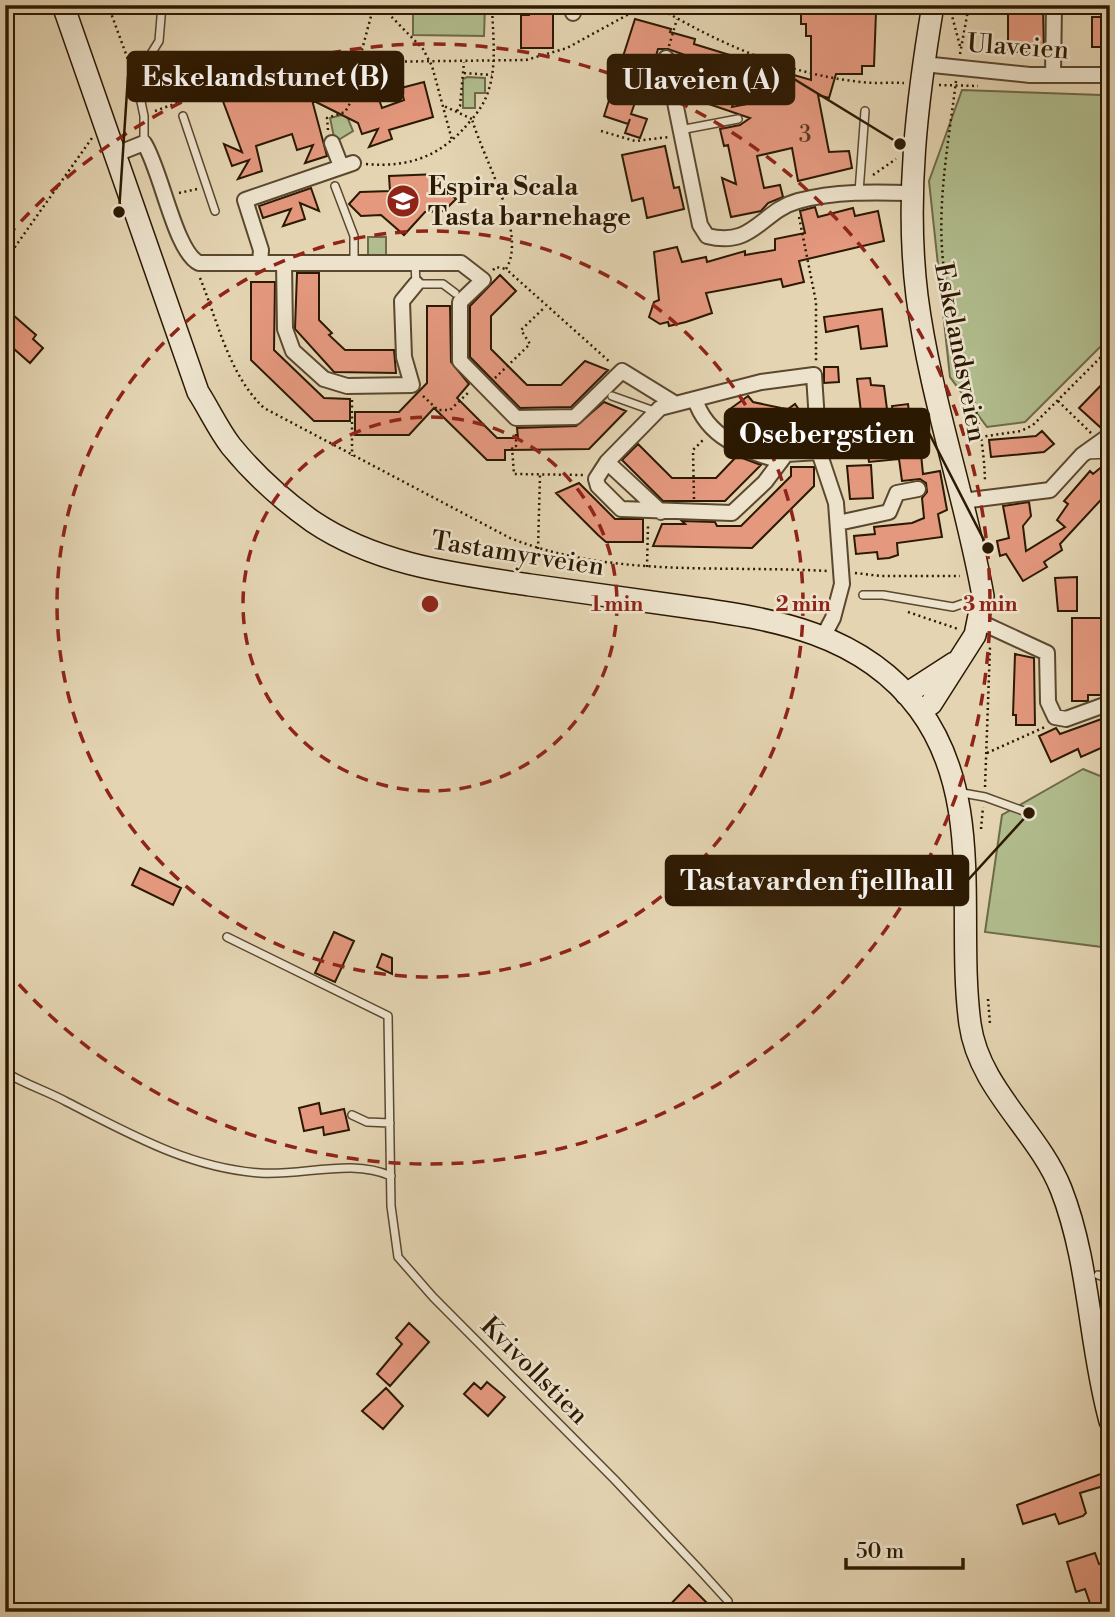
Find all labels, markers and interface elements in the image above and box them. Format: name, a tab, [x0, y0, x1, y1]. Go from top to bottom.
street label: Ulaveien	[966, 27, 1070, 67]
callout: Eskelandstunet (B)	[128, 52, 403, 101]
callout: Ulaveien (A)	[608, 55, 794, 104]
text: Eskelandstunet (B)	[142, 60, 389, 95]
text: Ulaveien (A)	[622, 63, 780, 98]
house number: 3	[799, 121, 811, 149]
place label: Espira Scala Tasta barnehage	[428, 171, 631, 233]
school or university icon: Espira Scala Tasta barnehage	[384, 182, 422, 220]
street label: Eskelandsveien	[927, 260, 993, 444]
callout: Osebergstien	[725, 409, 929, 458]
text: Osebergstien	[739, 417, 915, 452]
street label: Tastamyrveien	[429, 525, 607, 583]
centre of rings	[418, 592, 442, 616]
text: 1 min	[591, 592, 643, 618]
text: 2 min	[775, 592, 831, 618]
text: 3 min	[963, 592, 1017, 618]
callout: Tastavarden fjellhall	[666, 856, 968, 905]
text: Tastavarden fjellhall	[680, 864, 954, 899]
street label: Kvivollstien	[474, 1310, 595, 1431]
scale bar	[846, 1526, 963, 1570]
text: 50 m	[856, 1539, 904, 1565]

